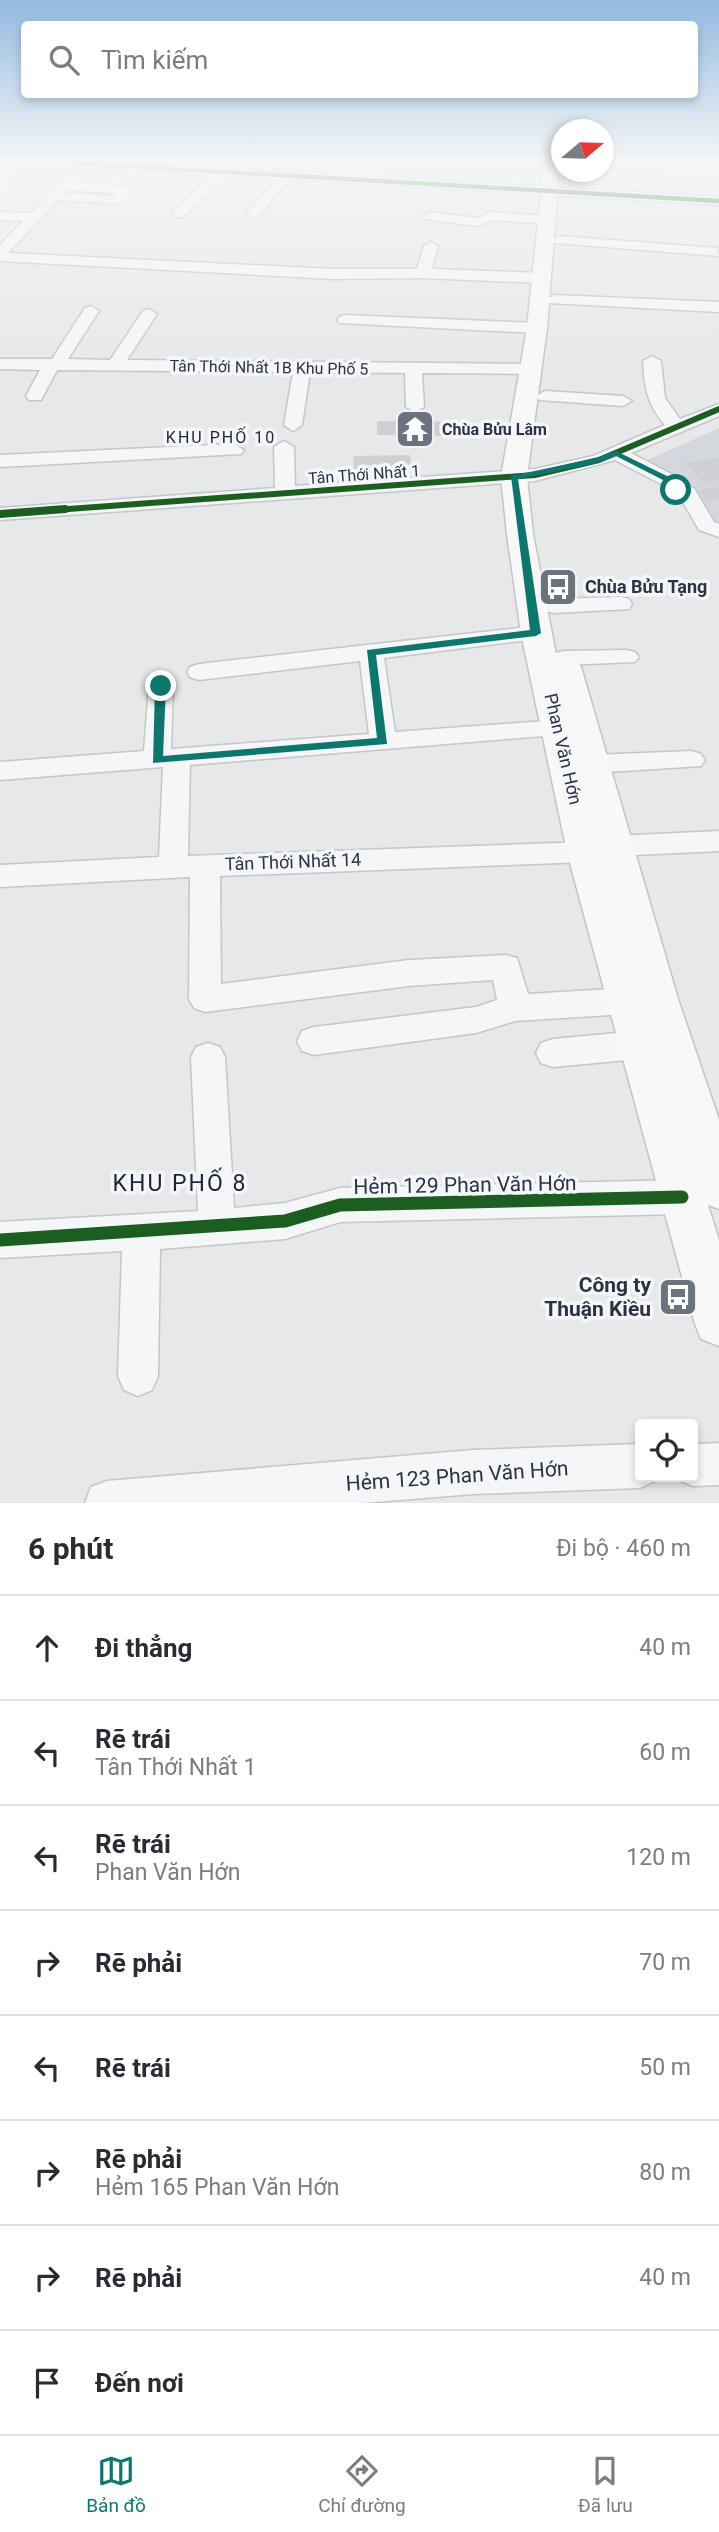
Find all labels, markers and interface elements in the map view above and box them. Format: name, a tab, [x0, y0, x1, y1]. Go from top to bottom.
search box	[21, 21, 698, 98]
icon: search	[45, 41, 83, 79]
text: Tìm kiếm	[101, 45, 208, 75]
north arrow	[551, 119, 614, 182]
street label: Tân Thới Nhất 1B Khu Phố 5	[169, 356, 369, 379]
temple icon: Chùa Bửu Lâm	[394, 408, 436, 450]
place label: Chùa Bửu Lâm	[442, 420, 547, 439]
district label: KHU PHỐ 10	[166, 426, 276, 447]
street label: Tân Thới Nhất 1	[307, 461, 421, 488]
route start	[660, 474, 691, 505]
bus stop icon: Chùa Bửu Tạng	[537, 566, 579, 608]
place label: Chùa Bửu Tạng	[585, 576, 707, 597]
route end	[145, 670, 176, 701]
street label: Phan Văn Hớn	[540, 691, 587, 807]
street label: Tân Thới Nhất 14	[224, 849, 362, 874]
district label: KHU PHỐ 8	[113, 1167, 247, 1197]
street label: Hẻm 129 Phan Văn Hớn	[353, 1171, 577, 1199]
place label: Công ty Thuận Kiều	[544, 1273, 651, 1321]
bus stop icon: Công ty Thuận Kiều	[657, 1276, 699, 1318]
map controls	[635, 1419, 698, 1482]
button: locate	[635, 1419, 698, 1482]
street label: Hẻm 123 Phan Văn Hớn	[345, 1456, 569, 1496]
text: 6 phút	[28, 1531, 113, 1566]
text: Đi bộ · 460 m	[556, 1535, 691, 1562]
icon: ahead	[28, 1629, 66, 1667]
text: Đi thẳng	[95, 1633, 192, 1663]
text: 40 m	[639, 1634, 691, 1661]
text: Rẽ trái	[95, 1724, 171, 1754]
icon: left	[28, 1734, 66, 1772]
text: 60 m	[639, 1739, 691, 1766]
text: Tân Thới Nhất 1	[95, 1754, 257, 1781]
text: Rẽ trái	[95, 1829, 171, 1859]
icon: left	[28, 1839, 66, 1877]
text: 120 m	[626, 1844, 691, 1871]
text: Phan Văn Hớn	[95, 1859, 240, 1886]
icon: right	[28, 1944, 66, 1982]
text: Rẽ phải	[95, 1948, 182, 1978]
text: 70 m	[639, 1949, 691, 1976]
icon: left	[28, 2049, 66, 2087]
text: Rẽ trái	[95, 2053, 171, 2083]
text: 50 m	[639, 2054, 691, 2081]
text: Rẽ phải	[95, 2144, 182, 2174]
icon: right	[28, 2154, 66, 2192]
text: 80 m	[639, 2159, 691, 2186]
text: Hẻm 165 Phan Văn Hớn	[95, 2174, 339, 2201]
icon: right	[28, 2259, 66, 2297]
text: Rẽ phải	[95, 2263, 182, 2293]
text: 40 m	[639, 2264, 691, 2291]
icon: arrive	[28, 2364, 66, 2402]
text: Đến nơi	[95, 2368, 184, 2398]
tab: Bản đồ	[86, 2452, 146, 2517]
tab: Chỉ đường	[318, 2452, 406, 2517]
tab: Đã lưu	[578, 2452, 633, 2517]

